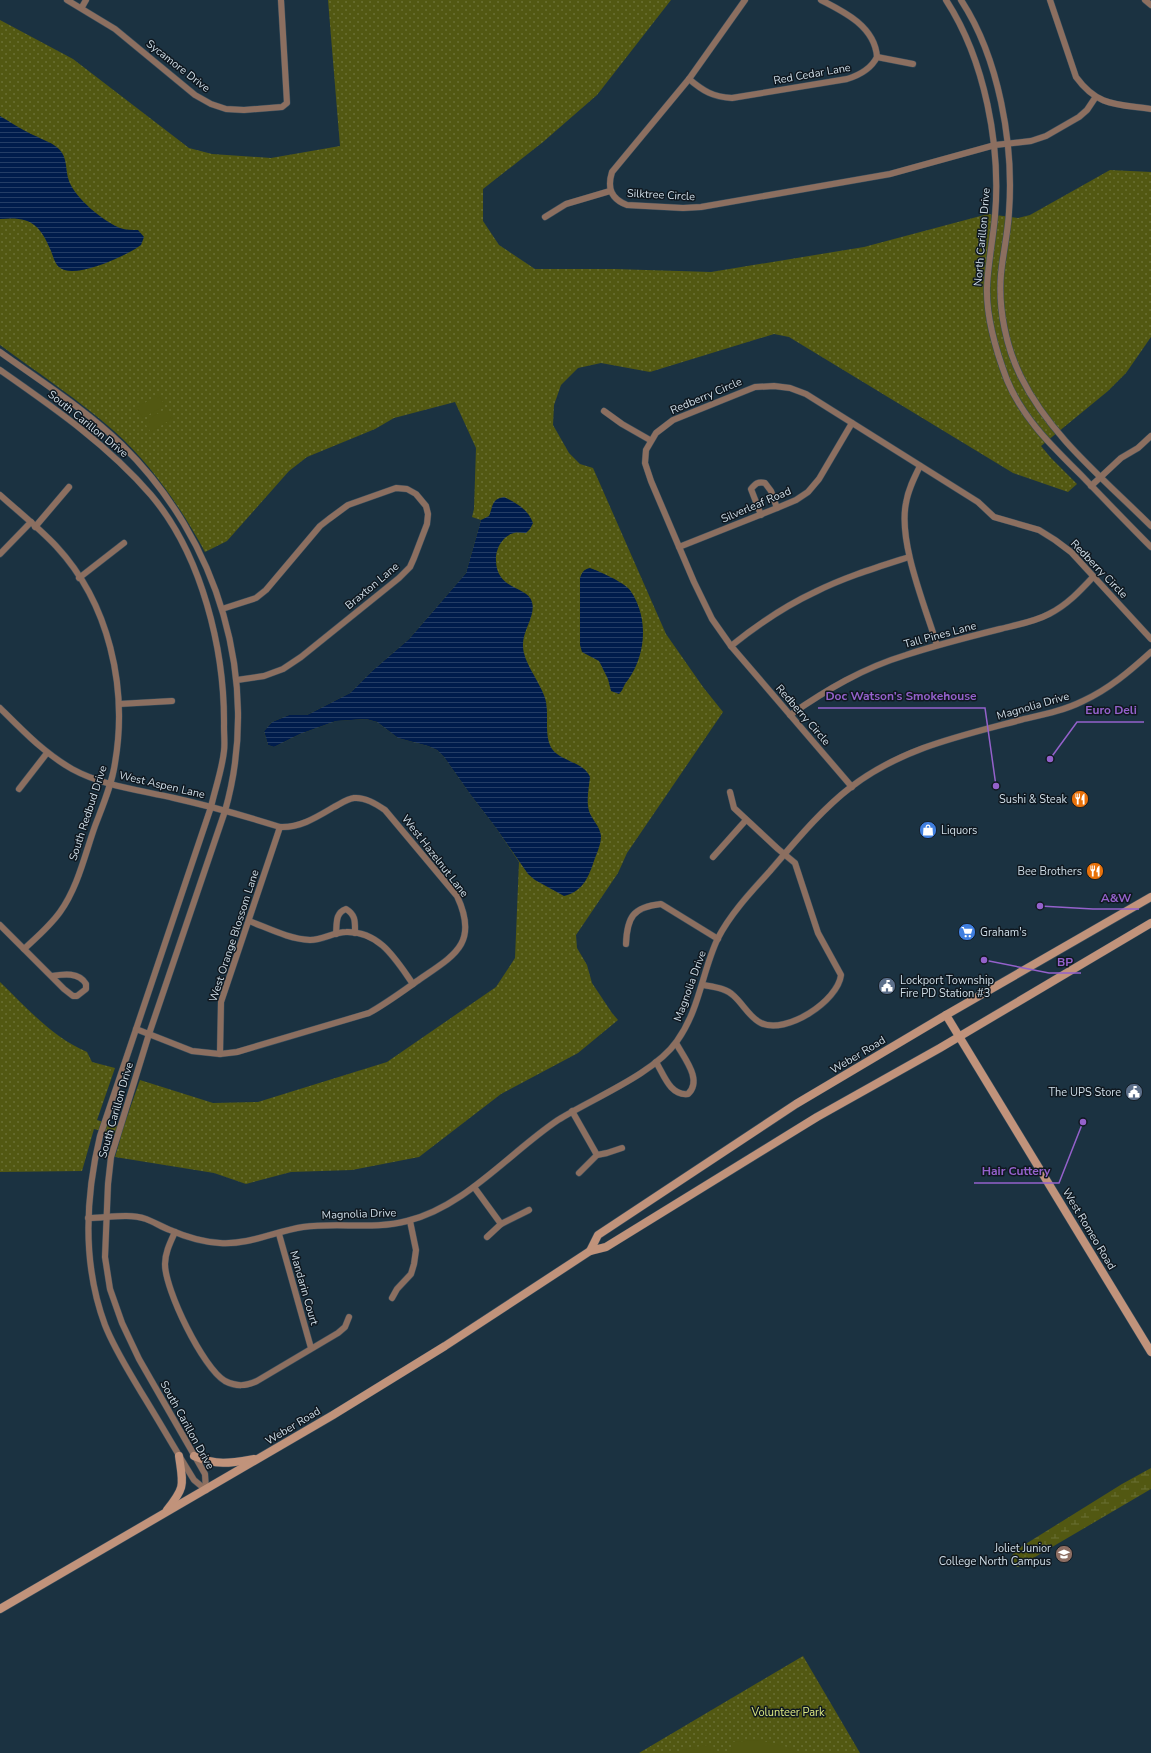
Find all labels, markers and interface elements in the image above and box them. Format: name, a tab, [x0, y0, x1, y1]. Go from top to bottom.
street label: Sycamore Drive	[143, 36, 213, 96]
street label: Red Cedar Lane	[772, 60, 852, 88]
street label: Silktree Circle	[627, 186, 696, 204]
street label: North Carillon Drive	[970, 187, 994, 287]
street label: Redberry Circle	[668, 374, 744, 418]
street label: South Carillon Drive	[45, 387, 131, 461]
street label: Silverleaf Road	[719, 483, 793, 527]
street label: Redberry Circle	[1067, 536, 1131, 602]
street label: Braxton Lane	[342, 559, 402, 613]
street label: Tall Pines Lane	[902, 618, 978, 652]
street label: Redberry Circle	[772, 681, 834, 749]
callout: Doc Watson’s Smokehouse	[818, 684, 985, 708]
text: Doc Watson’s Smokehouse	[825, 688, 977, 704]
street label: Magnolia Drive	[995, 688, 1071, 723]
callout: Euro Deli	[1077, 698, 1144, 722]
text: Euro Deli	[1085, 702, 1137, 718]
street label: South Redbud Drive	[66, 763, 111, 863]
street label: West Aspen Lane	[118, 768, 207, 802]
restaurant icon: Sushi & Steak	[1070, 789, 1090, 809]
place label: Sushi & Steak	[999, 792, 1067, 807]
street label: West Hazelnut Lane	[398, 812, 472, 900]
shop icon: Liquors	[918, 820, 938, 840]
place label: Liquors	[941, 823, 977, 838]
restaurant icon: Bee Brothers	[1085, 861, 1105, 881]
place label: Bee Brothers	[1018, 864, 1082, 879]
street label: West Orange Blossom Lane	[205, 868, 263, 1004]
callout: A&W	[1093, 885, 1139, 909]
text: A&W	[1101, 890, 1132, 906]
supermarket icon: Graham's	[957, 922, 977, 942]
place label: Graham's	[980, 925, 1027, 940]
street label: Magnolia Drive	[670, 948, 710, 1024]
callout: BP	[1049, 949, 1081, 973]
text: BP	[1057, 954, 1073, 970]
place label: Lockport Township Fire PD Station #3	[900, 973, 994, 1001]
public building icon: Lockport Township Fire PD Station #3	[877, 976, 897, 996]
street label: Weber Road	[828, 1033, 888, 1077]
street label: South Carillon Drive	[95, 1060, 137, 1160]
public building icon: The UPS Store	[1124, 1082, 1144, 1102]
place label: The UPS Store	[1049, 1085, 1121, 1100]
callout: Hair Cuttery	[974, 1159, 1059, 1183]
text: Hair Cuttery	[982, 1163, 1051, 1179]
street label: West Romeo Road	[1059, 1186, 1119, 1272]
street label: Magnolia Drive	[321, 1205, 397, 1223]
street label: Mandarin Court	[286, 1249, 322, 1327]
street label: South Carillon Drive	[156, 1378, 218, 1472]
street label: Weber Road	[263, 1404, 323, 1448]
place label: Joliet Junior College North Campus	[939, 1541, 1051, 1569]
school or university icon: Joliet Junior College North Campus	[1054, 1544, 1074, 1564]
park label: Volunteer Park	[751, 1705, 825, 1720]

